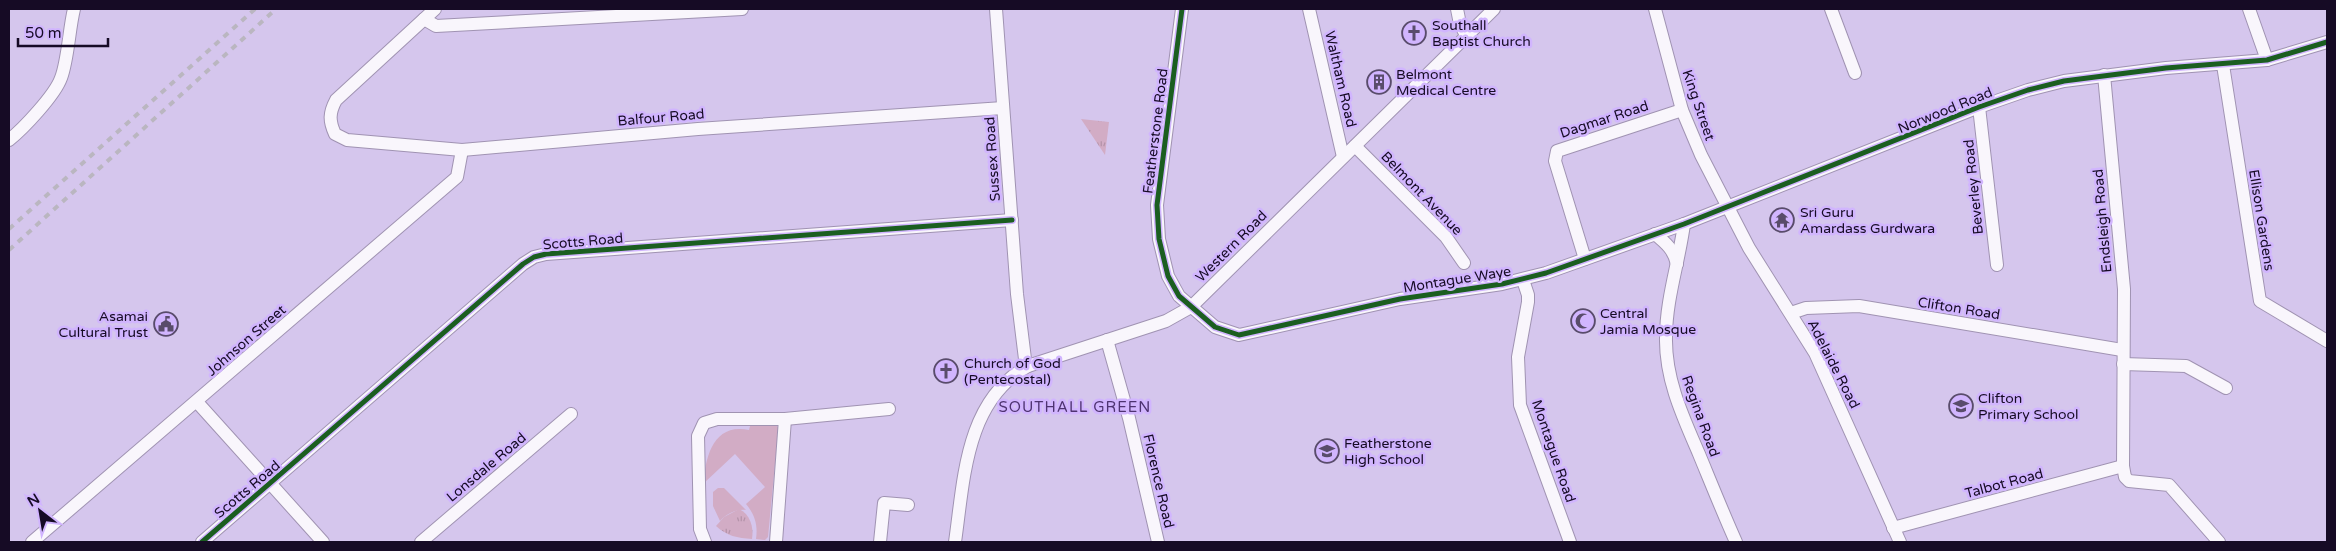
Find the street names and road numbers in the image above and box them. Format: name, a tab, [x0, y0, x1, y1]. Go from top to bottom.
street label: Waltham Road	[1321, 29, 1360, 129]
street label: Featherstone Road	[1139, 67, 1172, 195]
street label: King Street	[1678, 67, 1719, 143]
street label: Norwood Road	[1895, 84, 1995, 137]
street label: Dagmar Road	[1558, 97, 1651, 142]
street label: Balfour Road	[617, 105, 705, 130]
street label: Sussex Road	[981, 116, 1004, 202]
street label: Beverley Road	[1960, 138, 1987, 235]
street label: Belmont Avenue	[1377, 148, 1466, 239]
street label: Endsleigh Road	[2089, 168, 2115, 273]
street label: Ellison Gardens	[2245, 168, 2278, 272]
street label: Western Road	[1192, 207, 1271, 286]
street label: Scotts Road	[542, 230, 624, 253]
street label: Montague Waye	[1402, 263, 1512, 296]
street label: Clifton Road	[1917, 294, 2001, 323]
street label: Johnson Street	[203, 301, 290, 379]
street label: Adelaide Road	[1804, 317, 1863, 412]
street label: Regina Road	[1678, 373, 1723, 459]
street label: Montague Road	[1528, 398, 1579, 505]
street label: Lonsdale Road	[443, 429, 530, 506]
street label: Florence Road	[1139, 432, 1178, 530]
street label: Scotts Road	[211, 457, 284, 522]
street label: Talbot Road	[1963, 465, 2045, 502]

